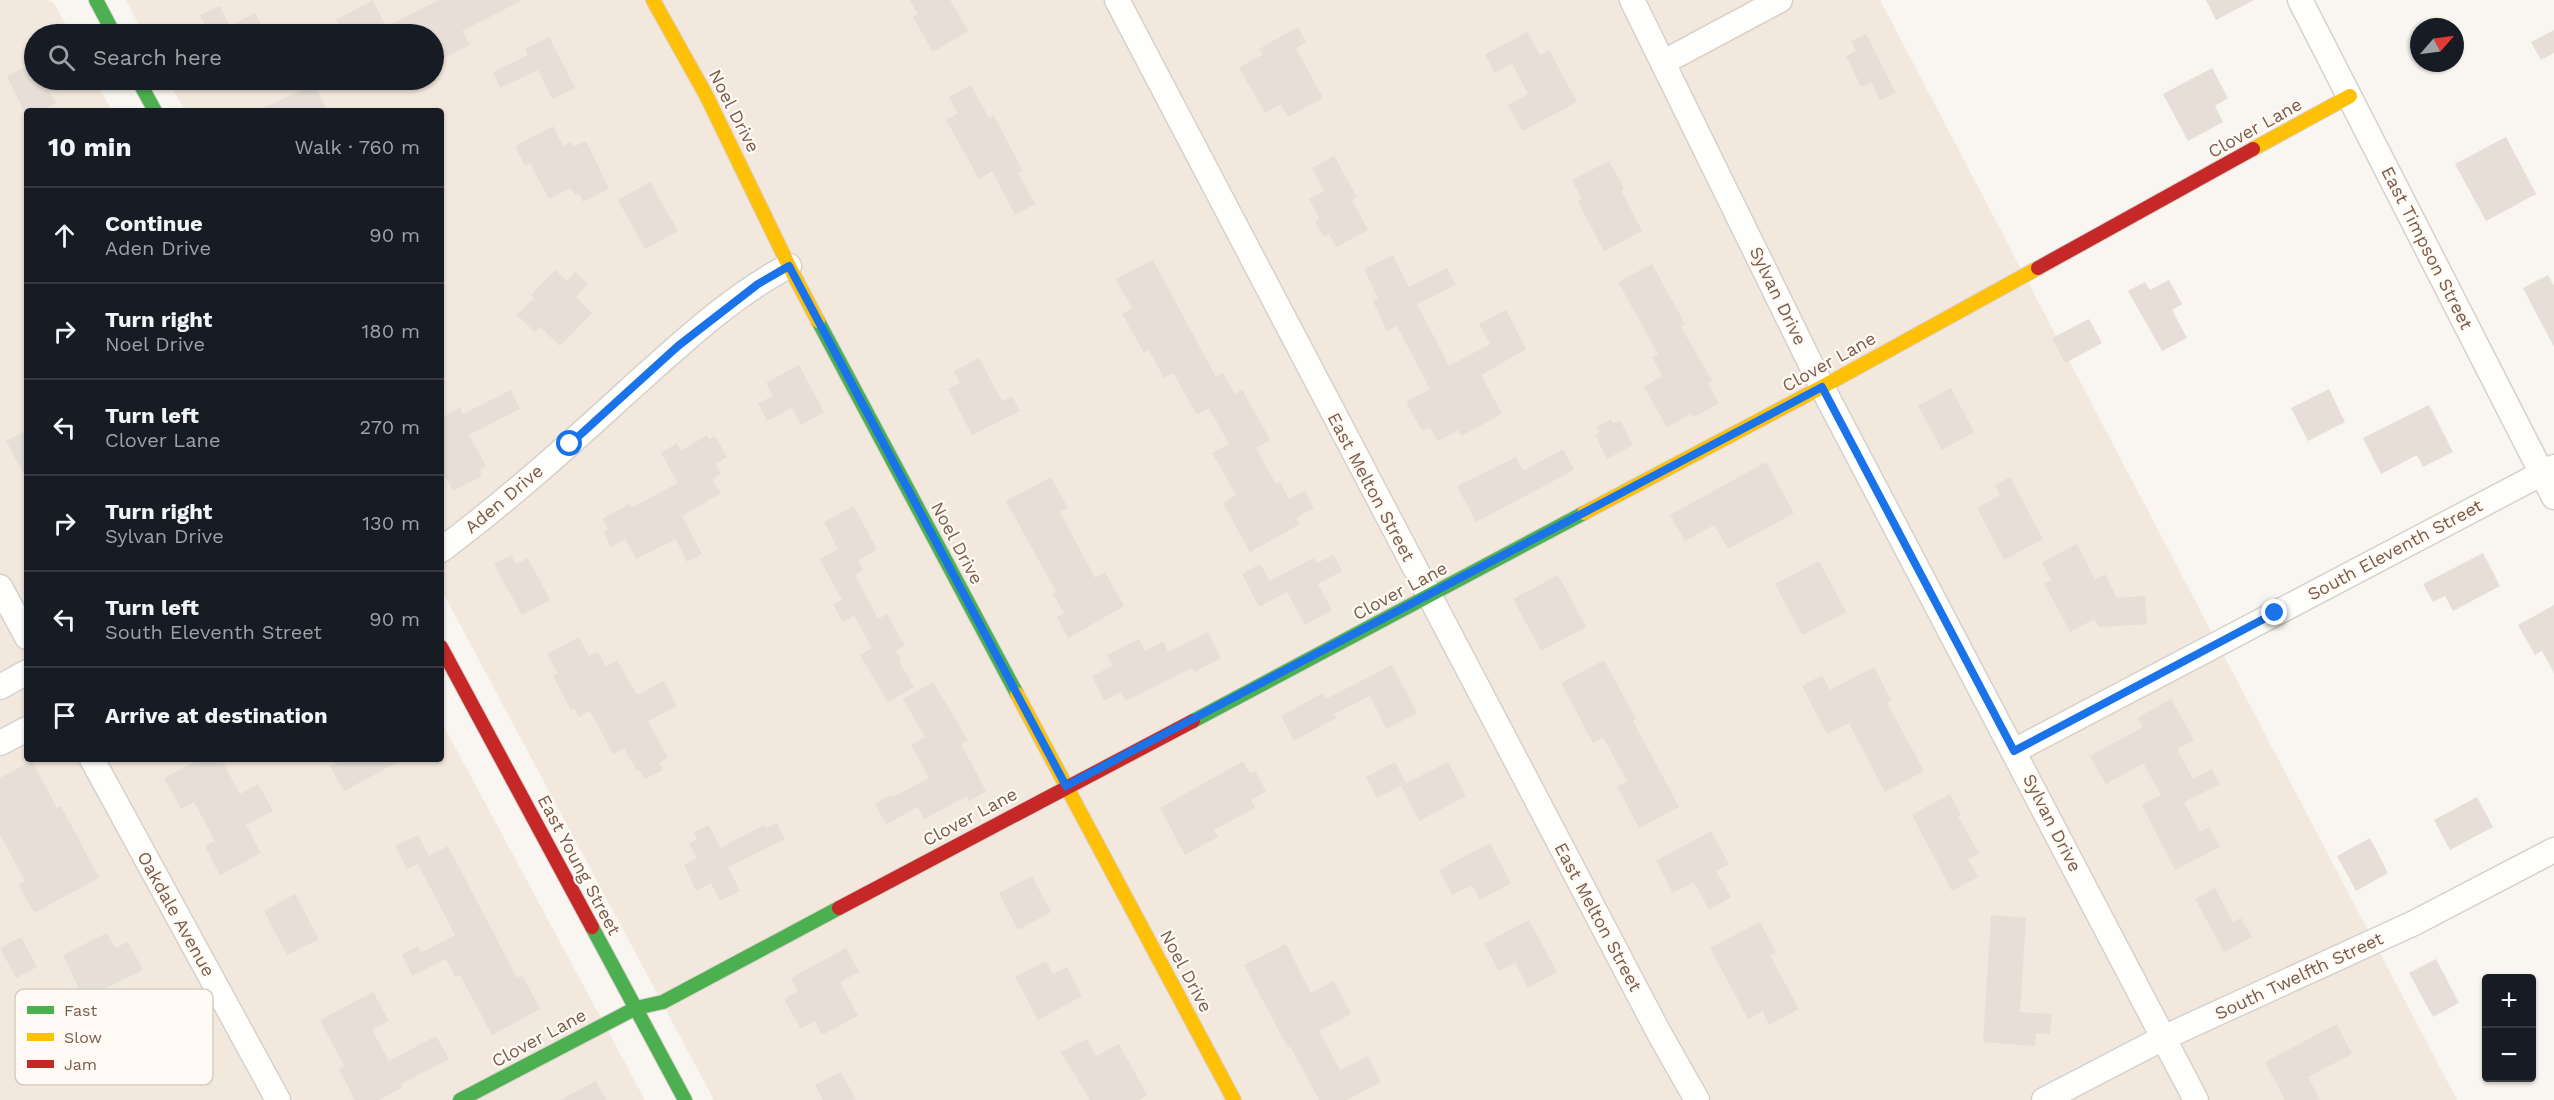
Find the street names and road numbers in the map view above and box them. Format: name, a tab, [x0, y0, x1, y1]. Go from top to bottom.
street label: Noel Drive	[705, 66, 764, 156]
street label: Clover Lane	[2204, 93, 2305, 162]
street label: East Timpson Street	[2377, 163, 2478, 333]
street label: Sylvan Drive	[1746, 243, 1811, 348]
street label: Clover Lane	[1778, 327, 1879, 396]
street label: East Melton Street	[1323, 409, 1420, 565]
street label: Aden Drive	[460, 460, 547, 537]
street label: South Eleventh Street	[2304, 494, 2486, 605]
street label: Noel Drive	[927, 498, 988, 587]
street label: Clover Lane	[1349, 557, 1451, 624]
street label: Sylvan Drive	[2019, 770, 2086, 875]
street label: Clover Lane	[919, 783, 1021, 850]
street label: East Young Street	[534, 791, 626, 939]
street label: East Melton Street	[1550, 839, 1647, 995]
street label: Oakdale Avenue	[133, 847, 220, 980]
street label: Noel Drive	[1156, 926, 1217, 1015]
street label: South Twelfth Street	[2211, 927, 2387, 1024]
street label: Clover Lane	[488, 1004, 590, 1071]

